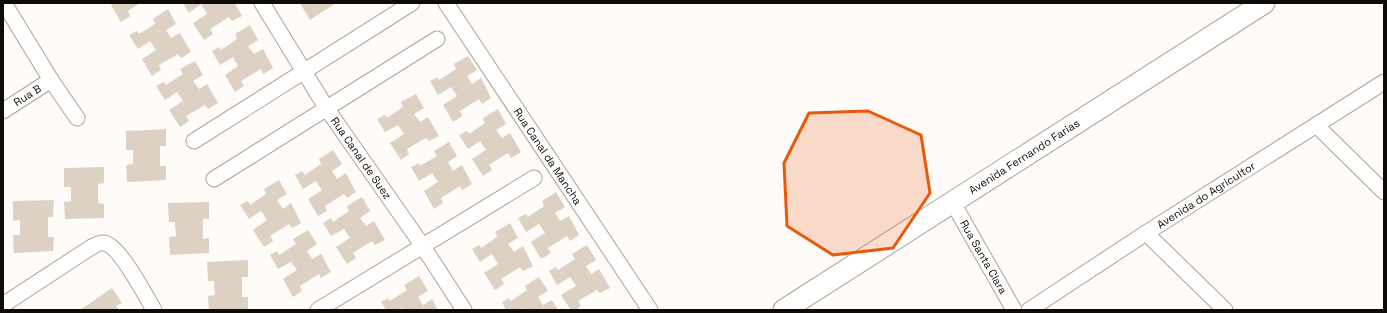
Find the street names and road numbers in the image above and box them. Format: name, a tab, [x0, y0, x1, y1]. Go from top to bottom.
street label: Rua B	[11, 81, 44, 109]
street label: Rua Canal da Mancha	[511, 105, 585, 208]
street label: Rua Canal de Suez	[328, 114, 395, 202]
street label: Avenida Fernando Farias	[966, 116, 1082, 197]
street label: Avenida do Agricultor	[1154, 159, 1258, 231]
street label: Rua Santa Clara	[957, 217, 1011, 297]

